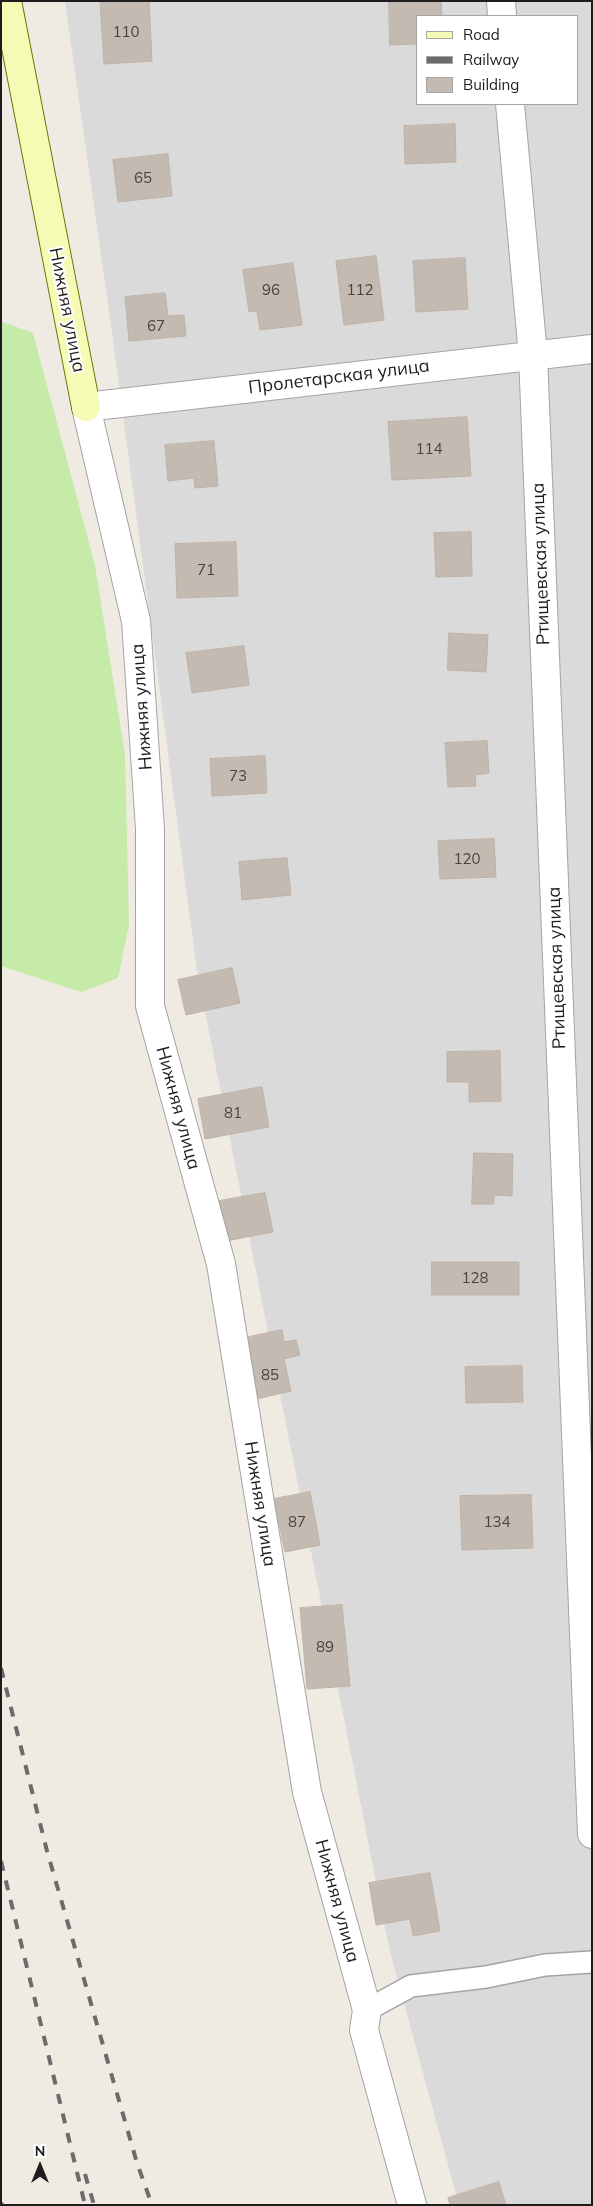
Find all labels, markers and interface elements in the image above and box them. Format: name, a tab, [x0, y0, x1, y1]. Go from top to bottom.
legend	[416, 15, 578, 105]
house number: 110	[113, 23, 139, 41]
text: Road	[463, 25, 500, 44]
text: Railway	[463, 50, 519, 69]
text: Building	[463, 75, 519, 94]
house number: 65	[134, 169, 152, 187]
street label: Нижняя улица	[44, 246, 90, 374]
house number: 96	[262, 281, 280, 299]
house number: 112	[347, 281, 373, 299]
house number: 67	[147, 317, 165, 335]
street label: Пролетарская улица	[247, 355, 431, 399]
house number: 114	[416, 440, 442, 458]
street label: Ртищевская улица	[527, 482, 555, 646]
house number: 71	[197, 561, 215, 579]
street label: Нижняя улица	[127, 643, 157, 771]
house number: 73	[229, 767, 247, 785]
house number: 120	[454, 850, 480, 868]
street label: Ртищевская улица	[543, 886, 571, 1050]
street label: Нижняя улица	[151, 1044, 205, 1172]
house number: 81	[224, 1104, 242, 1122]
house number: 128	[462, 1269, 488, 1287]
house number: 85	[261, 1366, 279, 1384]
street label: Нижняя улица	[239, 1440, 281, 1568]
house number: 87	[288, 1513, 306, 1531]
house number: 134	[484, 1513, 510, 1531]
house number: 89	[316, 1638, 334, 1656]
street label: Нижняя улица	[310, 1837, 364, 1965]
north arrow	[15, 2141, 65, 2191]
text: N	[35, 2142, 45, 2160]

